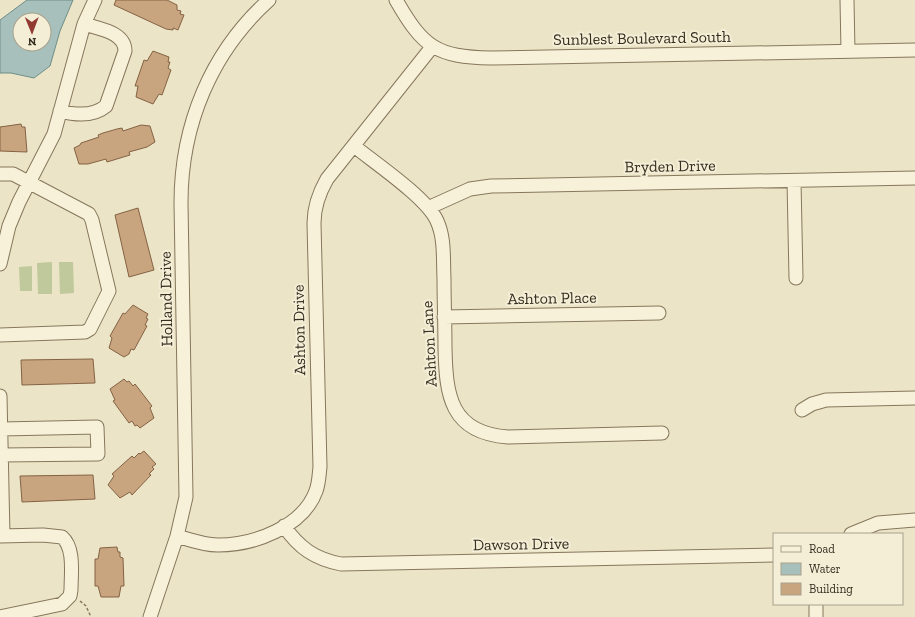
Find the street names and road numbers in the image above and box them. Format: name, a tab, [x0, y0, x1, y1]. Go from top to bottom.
street label: Sunblest Boulevard South	[553, 27, 731, 49]
street label: Bryden Drive	[624, 156, 716, 176]
street label: Holland Drive	[156, 251, 176, 347]
street label: Ashton Drive	[289, 284, 309, 376]
street label: Ashton Place	[507, 288, 597, 308]
street label: Ashton Lane	[417, 300, 441, 388]
street label: Dawson Drive	[473, 534, 569, 554]

